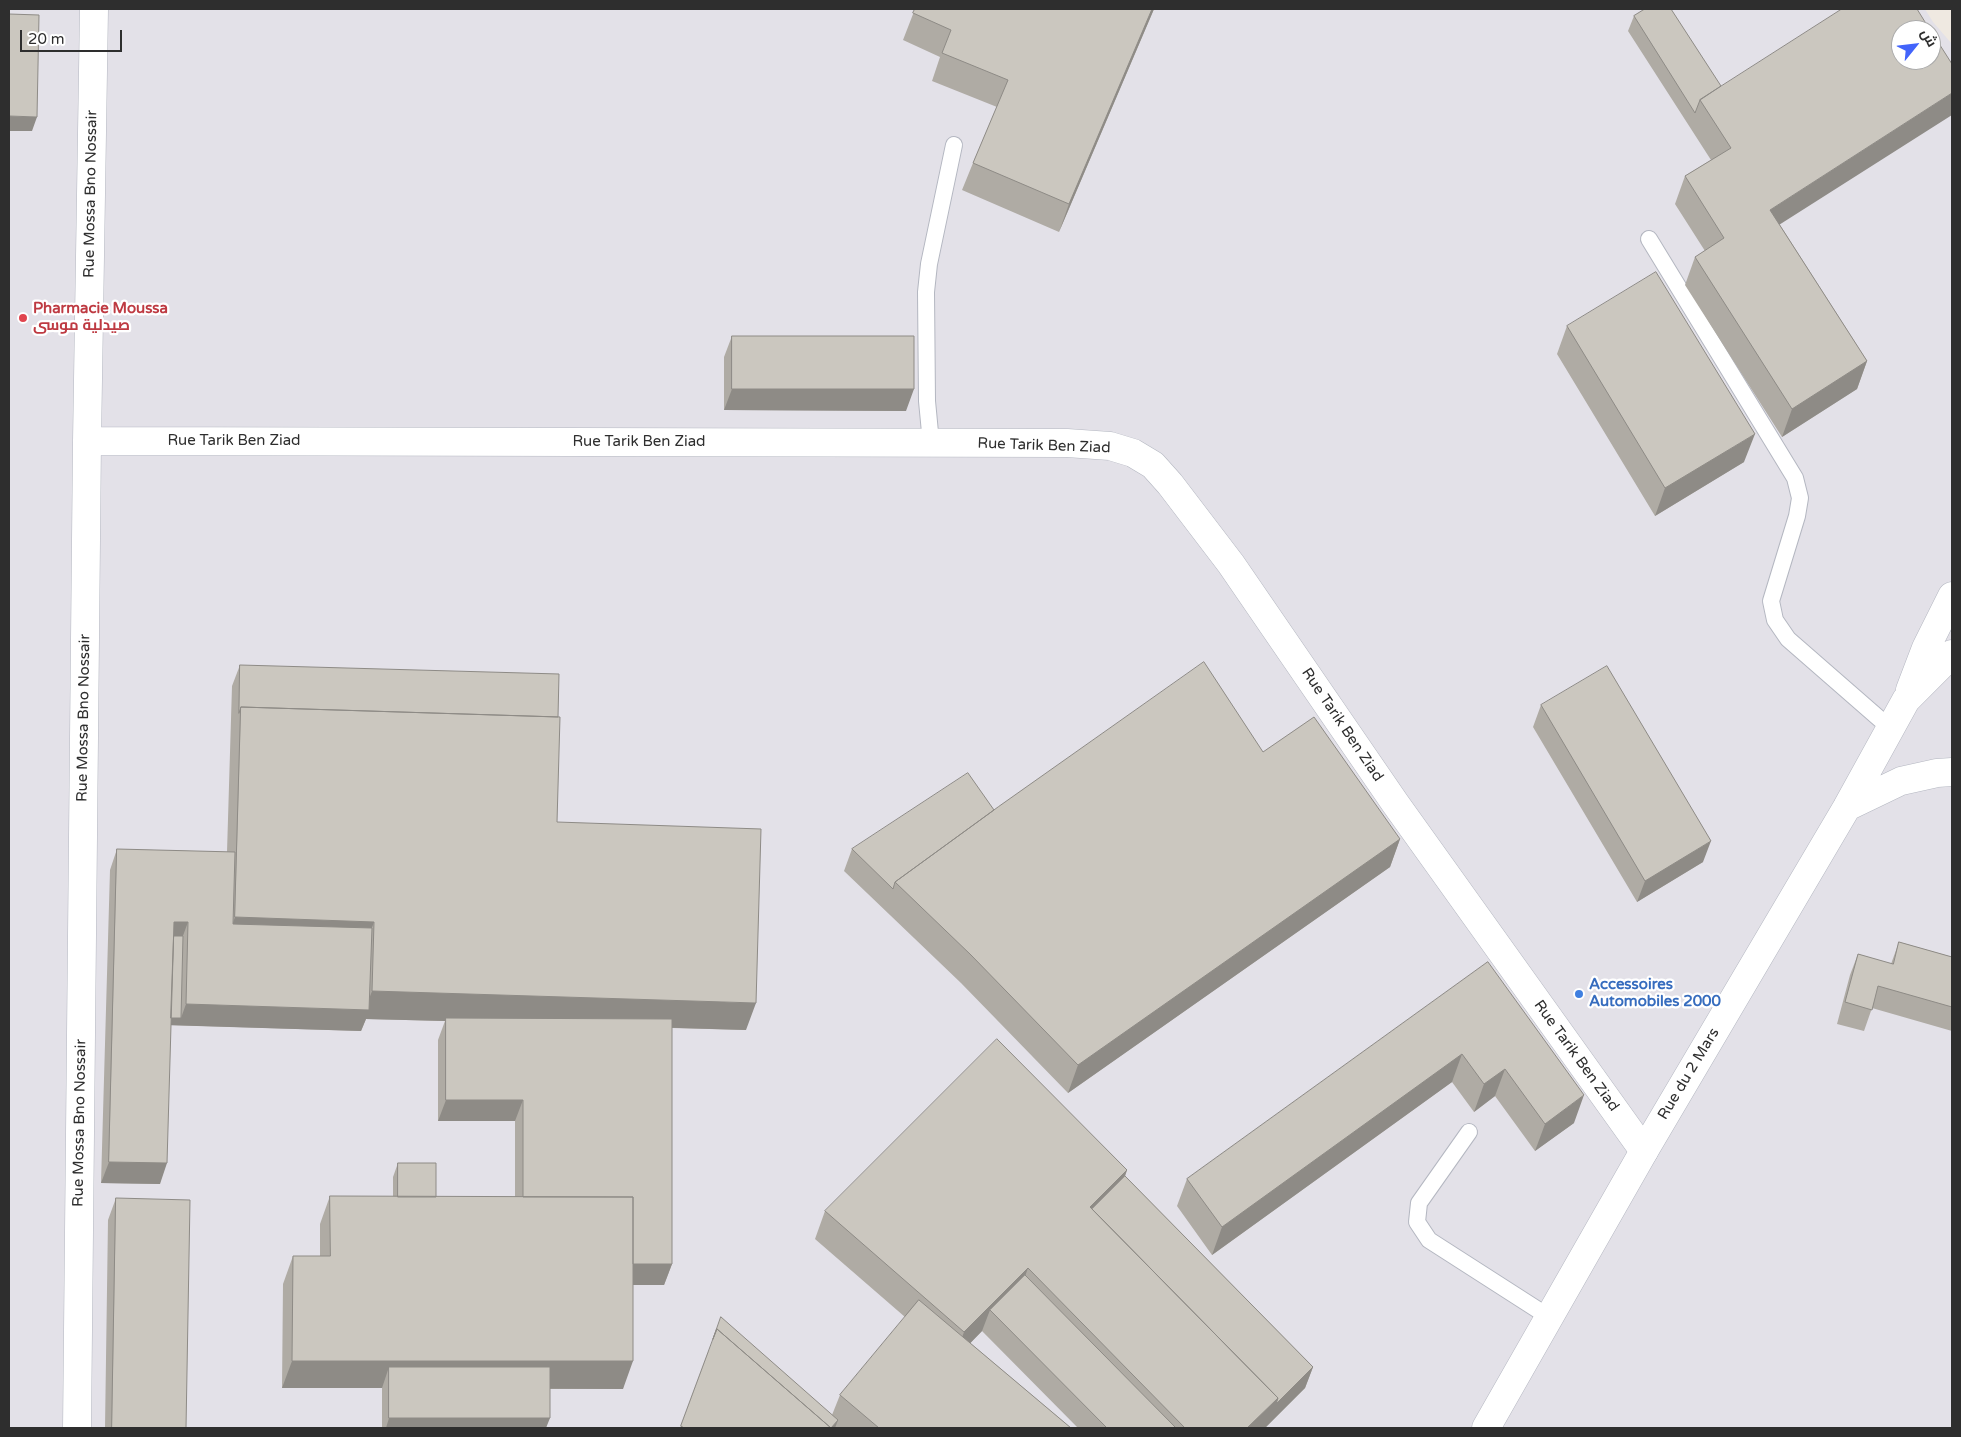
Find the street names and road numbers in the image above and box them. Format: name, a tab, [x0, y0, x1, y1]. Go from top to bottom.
street label: Rue Mossa Bno Nossair	[81, 110, 101, 278]
street label: Rue Tarik Ben Ziad	[167, 432, 301, 450]
street label: Rue Tarik Ben Ziad	[572, 433, 706, 451]
street label: Rue Tarik Ben Ziad	[977, 435, 1111, 457]
street label: Rue Mossa Bno Nossair	[74, 634, 94, 802]
street label: Rue Tarik Ben Ziad	[1297, 665, 1387, 785]
street label: Rue Tarik Ben Ziad	[1530, 997, 1622, 1115]
street label: Rue du 2 Mars	[1655, 1025, 1723, 1123]
street label: Rue Mossa Bno Nossair	[70, 1039, 90, 1207]

